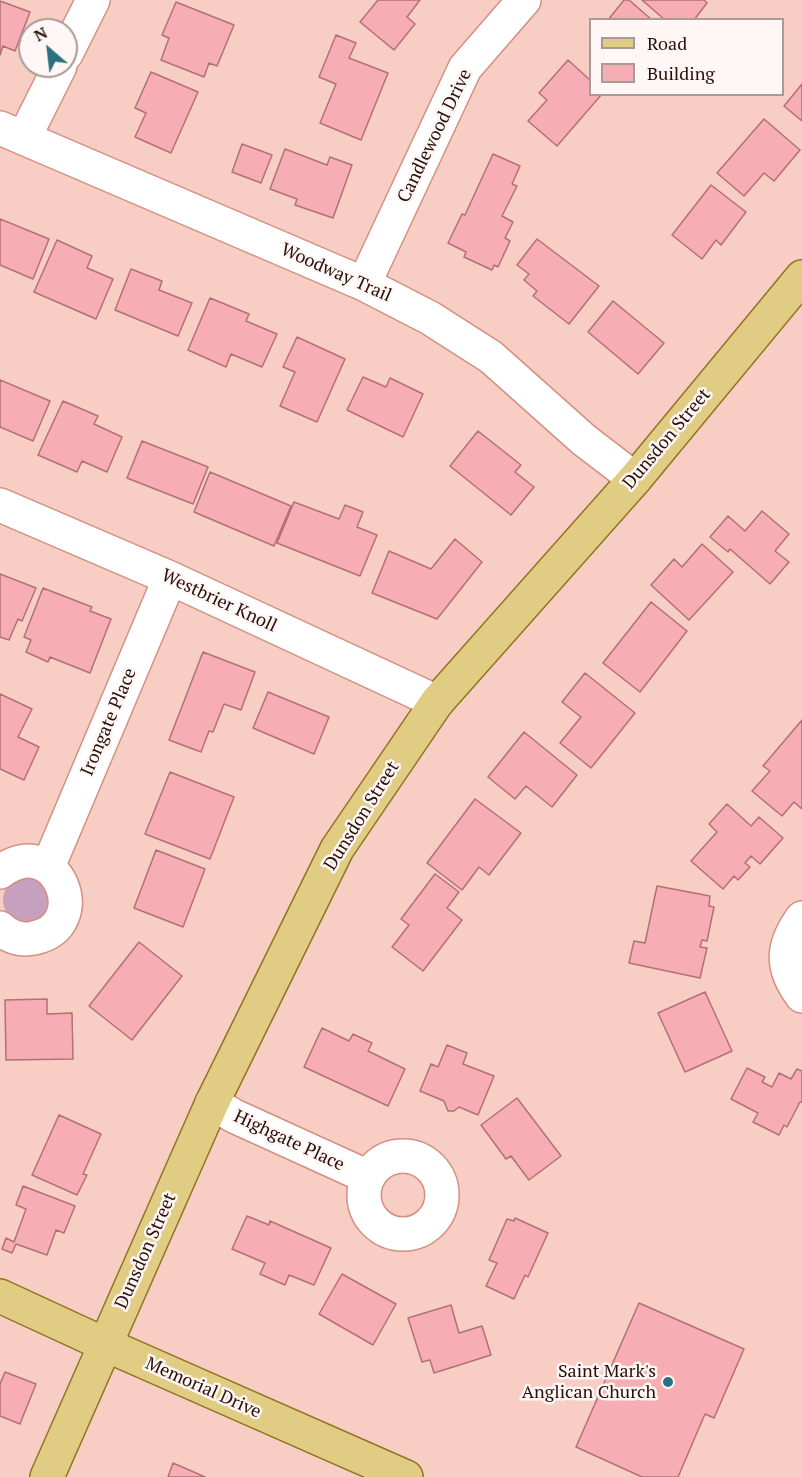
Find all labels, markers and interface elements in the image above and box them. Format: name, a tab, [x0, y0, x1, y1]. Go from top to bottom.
north arrow	[18, 18, 78, 78]
legend	[589, 18, 784, 96]
text: N	[30, 21, 51, 46]
text: Road	[647, 31, 687, 55]
text: Building	[647, 61, 715, 85]
street label: Candlewood Drive	[393, 66, 477, 206]
street label: Woodway Trail	[277, 239, 395, 307]
street label: Dunsdon Street	[619, 384, 715, 494]
street label: Westbrier Knoll	[158, 565, 280, 637]
street label: Irongate Place	[77, 665, 141, 779]
street label: Dunsdon Street	[320, 757, 404, 875]
street label: Highgate Place	[230, 1106, 348, 1176]
street label: Dunsdon Street	[111, 1190, 181, 1312]
street label: Memorial Drive	[142, 1353, 264, 1423]
place label: Saint Mark's Anglican Church	[522, 1361, 656, 1404]
marker: Saint Mark's Anglican Church	[661, 1375, 675, 1389]

